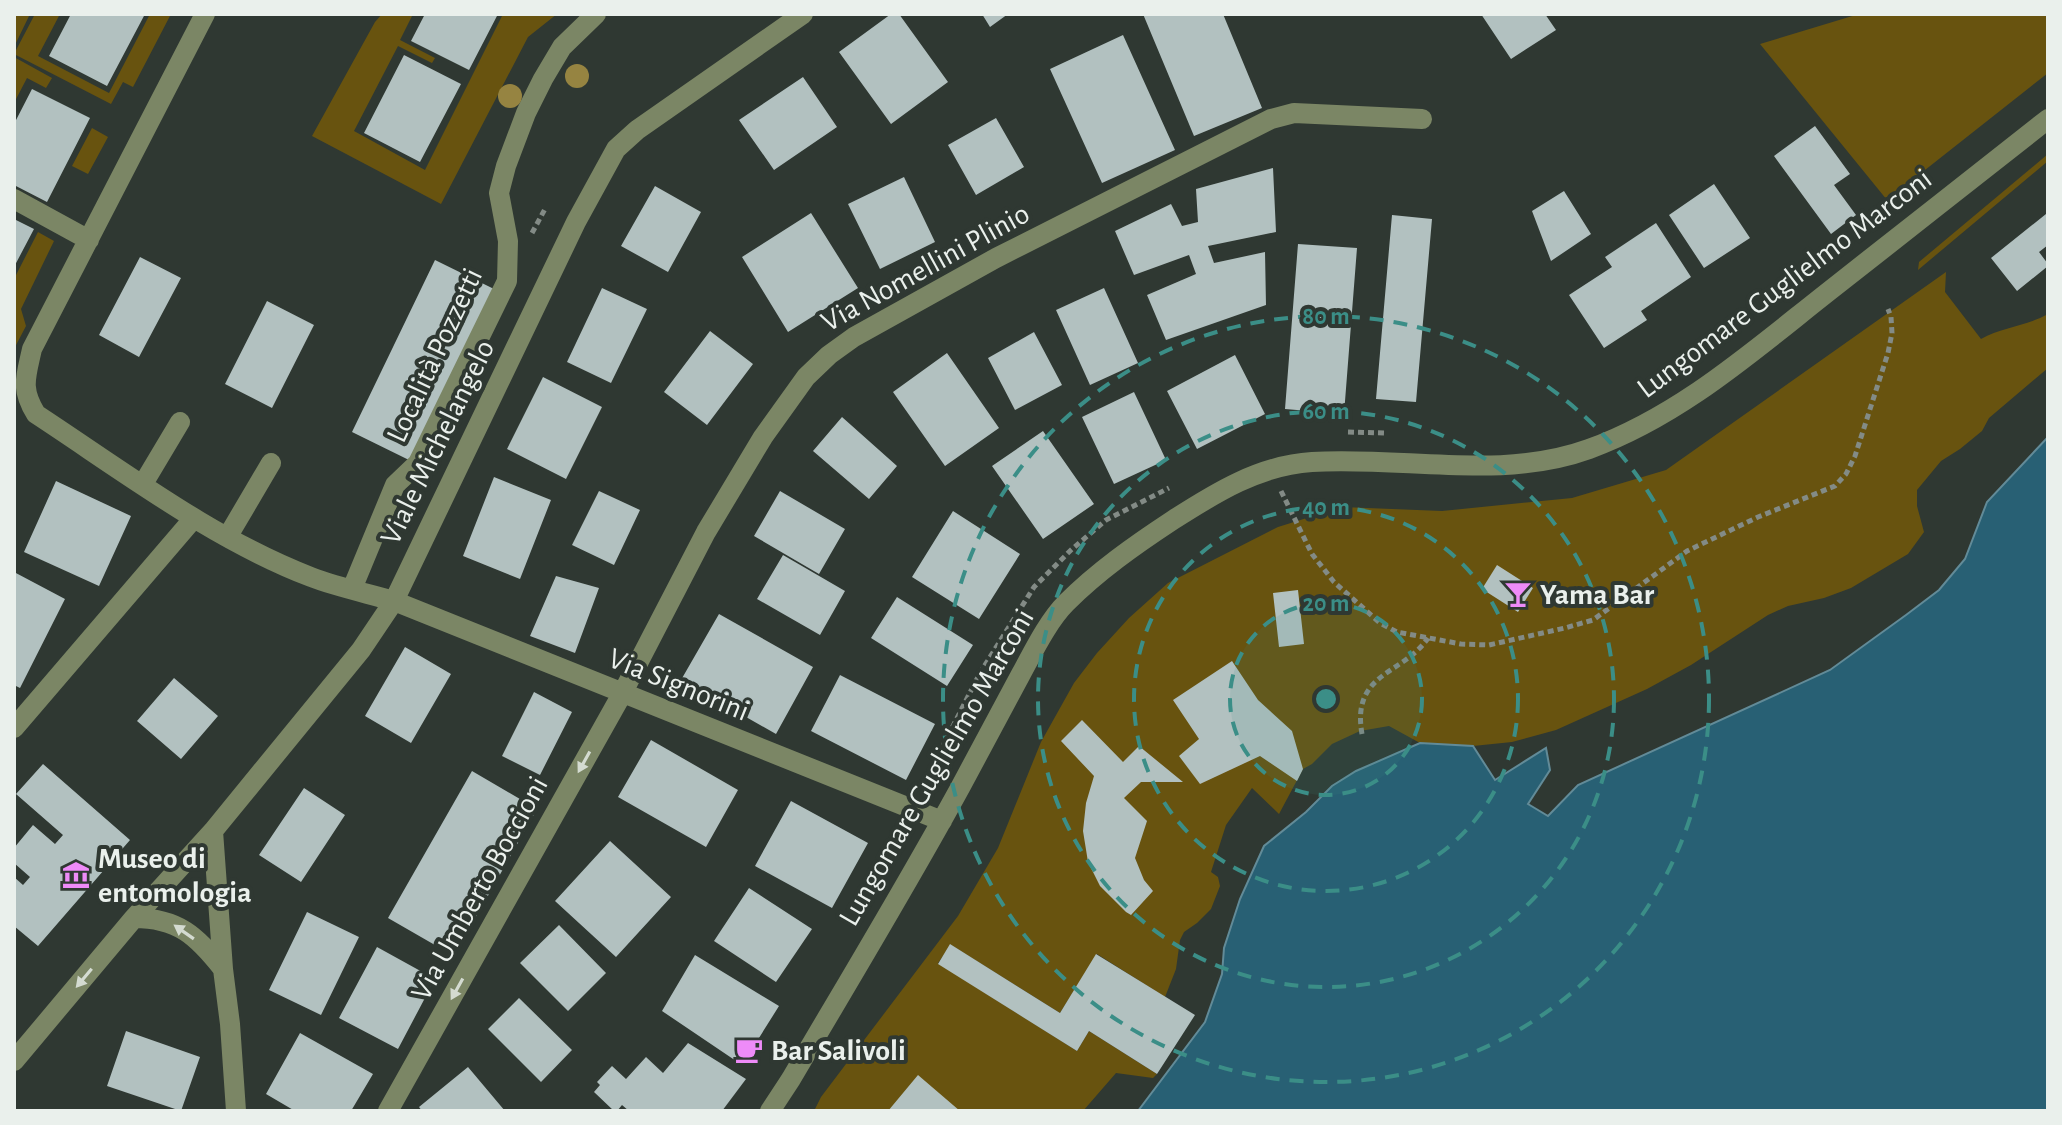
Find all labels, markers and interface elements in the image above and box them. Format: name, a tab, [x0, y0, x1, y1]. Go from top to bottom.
street label: Lungomare Guglielmo Marconi	[1632, 163, 1937, 404]
street label: Via Nomellini Plinio	[816, 198, 1034, 337]
street label: Località Pozzetti	[382, 264, 488, 447]
text: 80 m	[1302, 305, 1350, 329]
street label: Viale Michelangelo	[376, 336, 500, 549]
text: 60 m	[1302, 400, 1350, 424]
text: 40 m	[1302, 496, 1350, 520]
bar icon: Yama Bar	[1503, 579, 1533, 609]
place label: Yama Bar	[1540, 580, 1655, 610]
text: 20 m	[1303, 592, 1349, 616]
street label: Lungomare Guglielmo Marconi	[834, 604, 1040, 931]
street label: Via Signorini	[604, 643, 753, 727]
centre of rings	[1312, 685, 1340, 713]
one-way arrow	[577, 751, 591, 773]
street label: Via Umberto Boccioni	[406, 771, 554, 1006]
place label: Museo di entomologia	[98, 844, 252, 908]
museum icon: Museo di entomologia	[61, 860, 91, 890]
one-way arrow	[174, 925, 195, 940]
one-way arrow	[76, 967, 93, 987]
one-way arrow	[450, 977, 464, 1000]
cafe icon: Bar Salivoli	[734, 1035, 764, 1065]
place label: Bar Salivoli	[771, 1036, 906, 1066]

